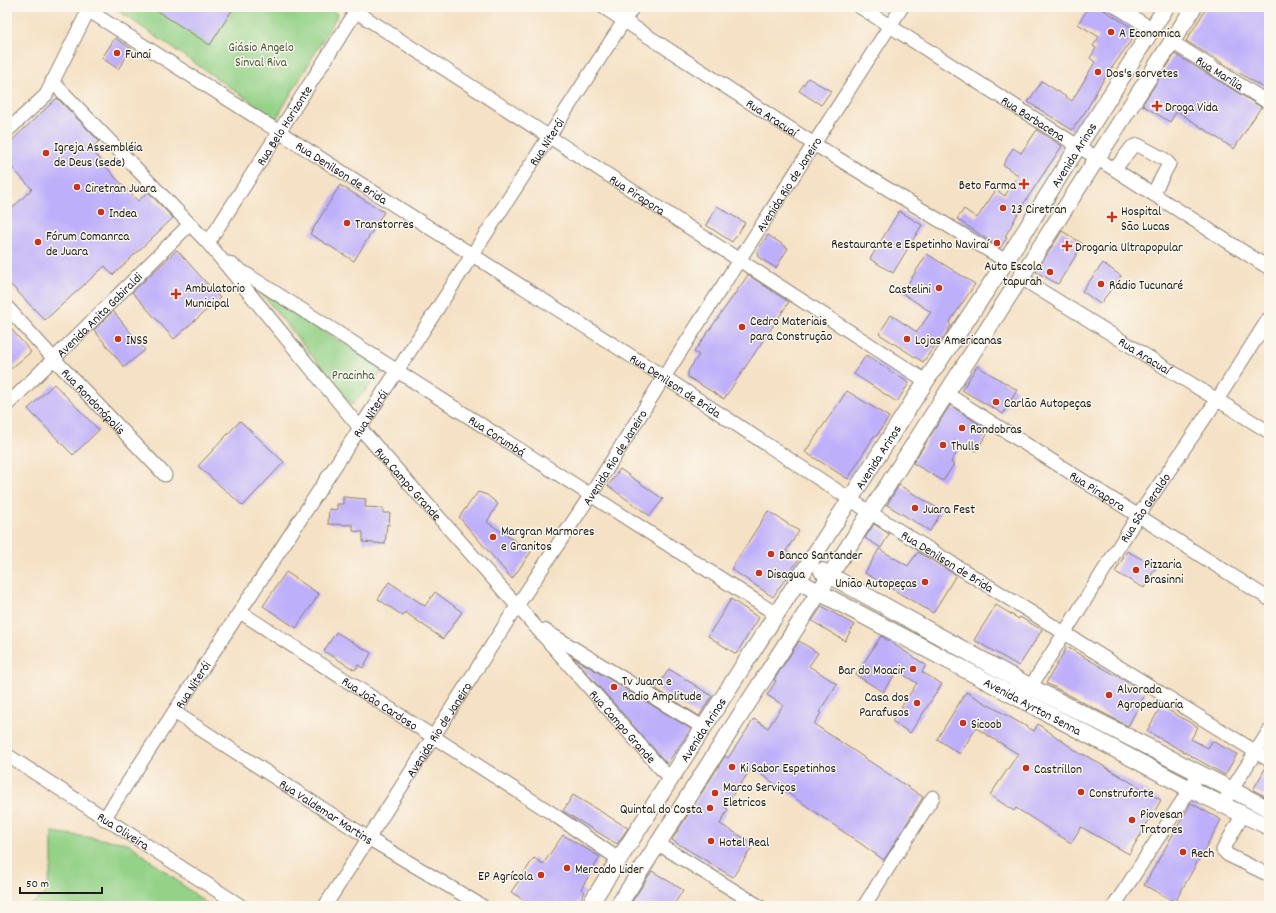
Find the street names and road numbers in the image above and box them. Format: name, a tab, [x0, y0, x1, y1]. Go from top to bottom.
street label: Rua Marília	[1191, 52, 1247, 97]
street label: Rua Belo Horizonte	[253, 82, 318, 170]
street label: Rua Barbacena	[996, 92, 1069, 148]
street label: Rua Aracuaí	[741, 95, 802, 144]
street label: Rua Niterói	[525, 115, 571, 170]
street label: Avenida Arinos	[1048, 120, 1103, 192]
street label: Avenida Rio de Janeiro	[753, 134, 828, 237]
street label: Rua Denilson de Brida	[291, 138, 391, 211]
street label: Rua Pirapora	[605, 171, 669, 222]
street label: Avenida Anita Gabiraldi	[53, 269, 148, 363]
street label: Rua Aracuaí	[1114, 334, 1175, 381]
street label: Rua Denilson de Brida	[625, 350, 725, 424]
street label: Rua Rondonópolis	[56, 365, 129, 440]
street label: Rua Niterói	[349, 386, 395, 442]
street label: Avenida Rio de Janeiro	[579, 407, 653, 510]
street label: Rua Corumbá	[464, 412, 529, 463]
street label: Avenida Arinos	[852, 422, 907, 494]
street label: Rua Campo Grande	[369, 444, 445, 526]
street label: Rua Pirapora	[1065, 467, 1129, 518]
street label: Rua São Geraldo	[1116, 470, 1177, 547]
street label: Rua Denilson de Brida	[897, 527, 997, 599]
street label: Rua Niterói	[172, 658, 217, 713]
street label: Rua João Cardoso	[337, 673, 421, 736]
street label: Avenida Ayrton Senna	[980, 674, 1085, 742]
street label: Avenida Rio de Janeiro	[403, 679, 478, 782]
street label: Rua Campo Grande	[584, 687, 659, 769]
street label: Avenida Arinos	[677, 695, 732, 767]
street label: Rua Valdemar Martins	[275, 776, 376, 851]
street label: Rua Oliveira	[93, 809, 153, 857]

